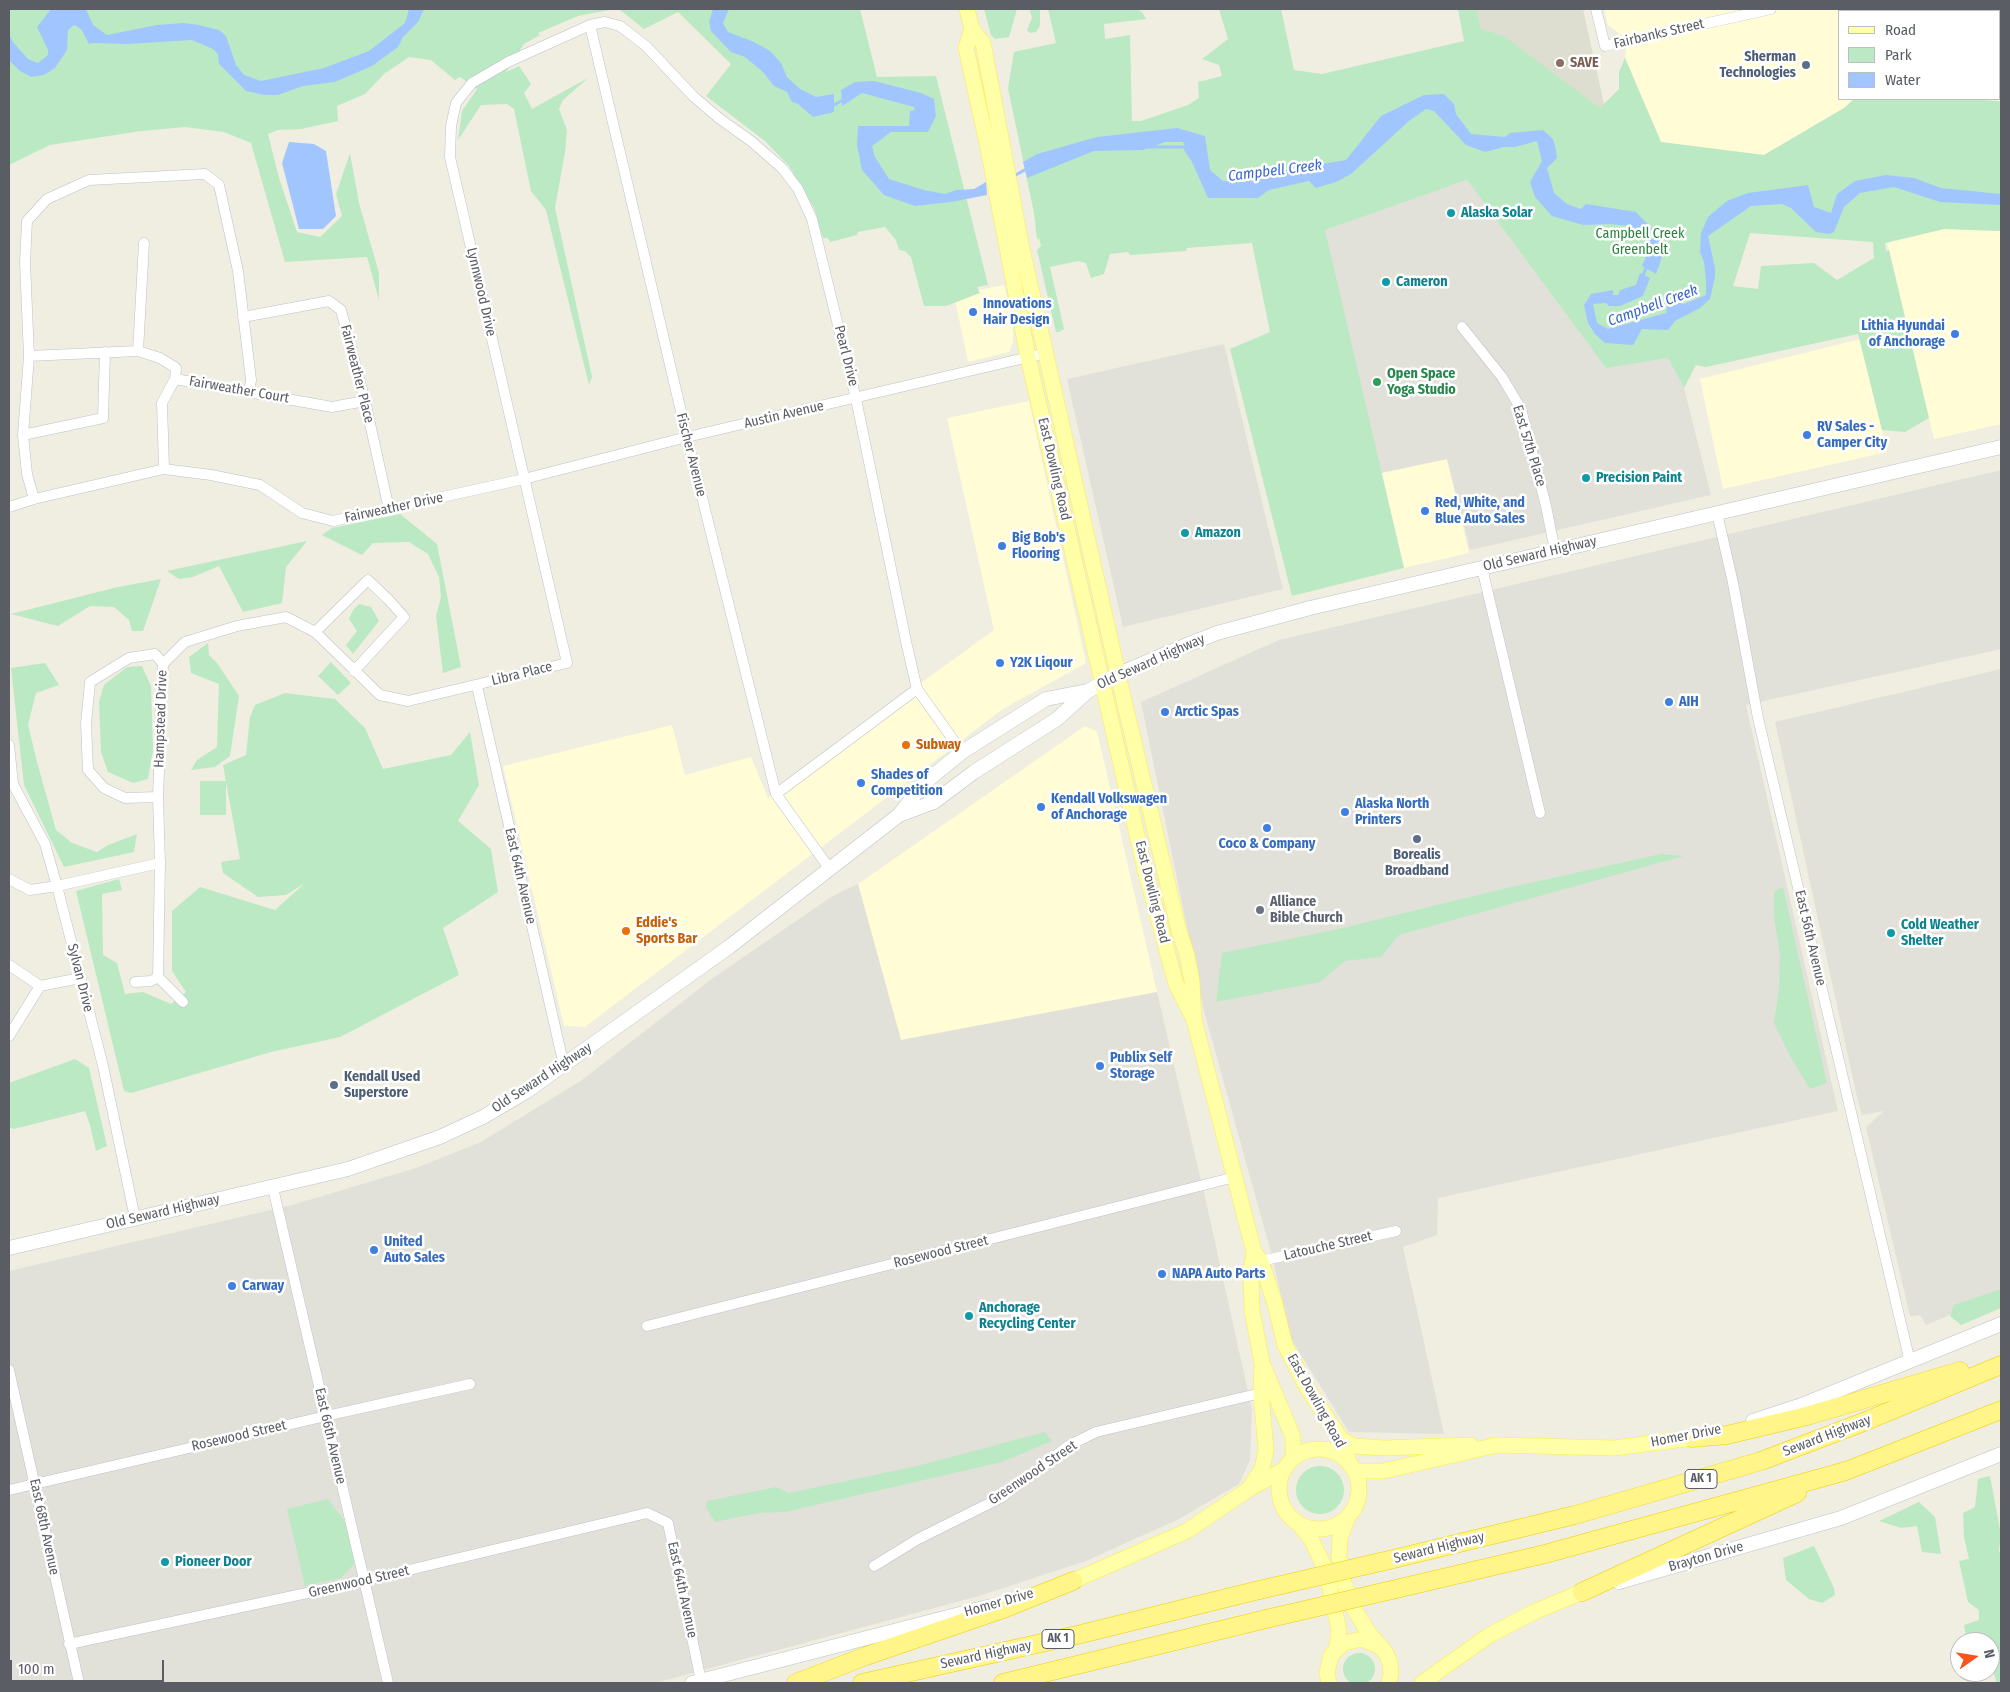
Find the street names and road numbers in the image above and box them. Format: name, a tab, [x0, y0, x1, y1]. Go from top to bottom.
street label: Fairbanks Street	[1612, 15, 1706, 53]
street label: Lynnwood Drive	[463, 246, 499, 338]
street label: Fairweather Place	[337, 323, 377, 425]
street label: Pearl Drive	[830, 324, 862, 388]
street label: Fairweather Court	[188, 373, 290, 407]
street label: Austin Avenue	[742, 398, 826, 432]
street label: East 57th Place	[1509, 403, 1549, 489]
street label: Fischer Avenue	[672, 411, 710, 499]
street label: East Dowling Road	[1034, 416, 1074, 522]
street label: Fairweather Drive	[343, 489, 445, 527]
street label: Old Seward Highway	[1482, 533, 1598, 575]
street label: Old Seward Highway	[1095, 631, 1207, 693]
street label: Libra Place	[490, 658, 554, 690]
street label: Hampstead Drive	[151, 670, 171, 768]
street label: East 64th Avenue	[501, 826, 539, 926]
street label: East Dowling Road	[1131, 839, 1173, 945]
street label: East 56th Avenue	[1791, 889, 1829, 987]
street label: Sylvan Drive	[63, 942, 97, 1014]
street label: Old Seward Highway	[489, 1039, 595, 1117]
street label: Old Seward Highway	[105, 1191, 221, 1233]
street label: Latouche Street	[1282, 1228, 1374, 1264]
street label: Rosewood Street	[892, 1232, 990, 1272]
street label: East Dowling Road	[1283, 1351, 1349, 1451]
street label: East 66th Avenue	[311, 1386, 349, 1486]
street label: Seward Highway	[1781, 1412, 1873, 1460]
street label: Rosewood Street	[190, 1417, 288, 1455]
street label: Homer Drive	[1649, 1421, 1723, 1451]
street label: Greenwood Street	[986, 1437, 1080, 1509]
road number: AK 1	[1685, 1470, 1717, 1488]
street label: East 68th Avenue	[26, 1477, 62, 1577]
street label: Seward Highway	[1392, 1529, 1486, 1567]
street label: Brayton Drive	[1667, 1538, 1745, 1576]
street label: East 64th Avenue	[664, 1540, 700, 1640]
street label: Greenwood Street	[307, 1562, 411, 1602]
street label: Homer Drive	[962, 1585, 1036, 1621]
road number: AK 1	[1042, 1630, 1074, 1648]
street label: Seward Highway	[939, 1637, 1033, 1673]

